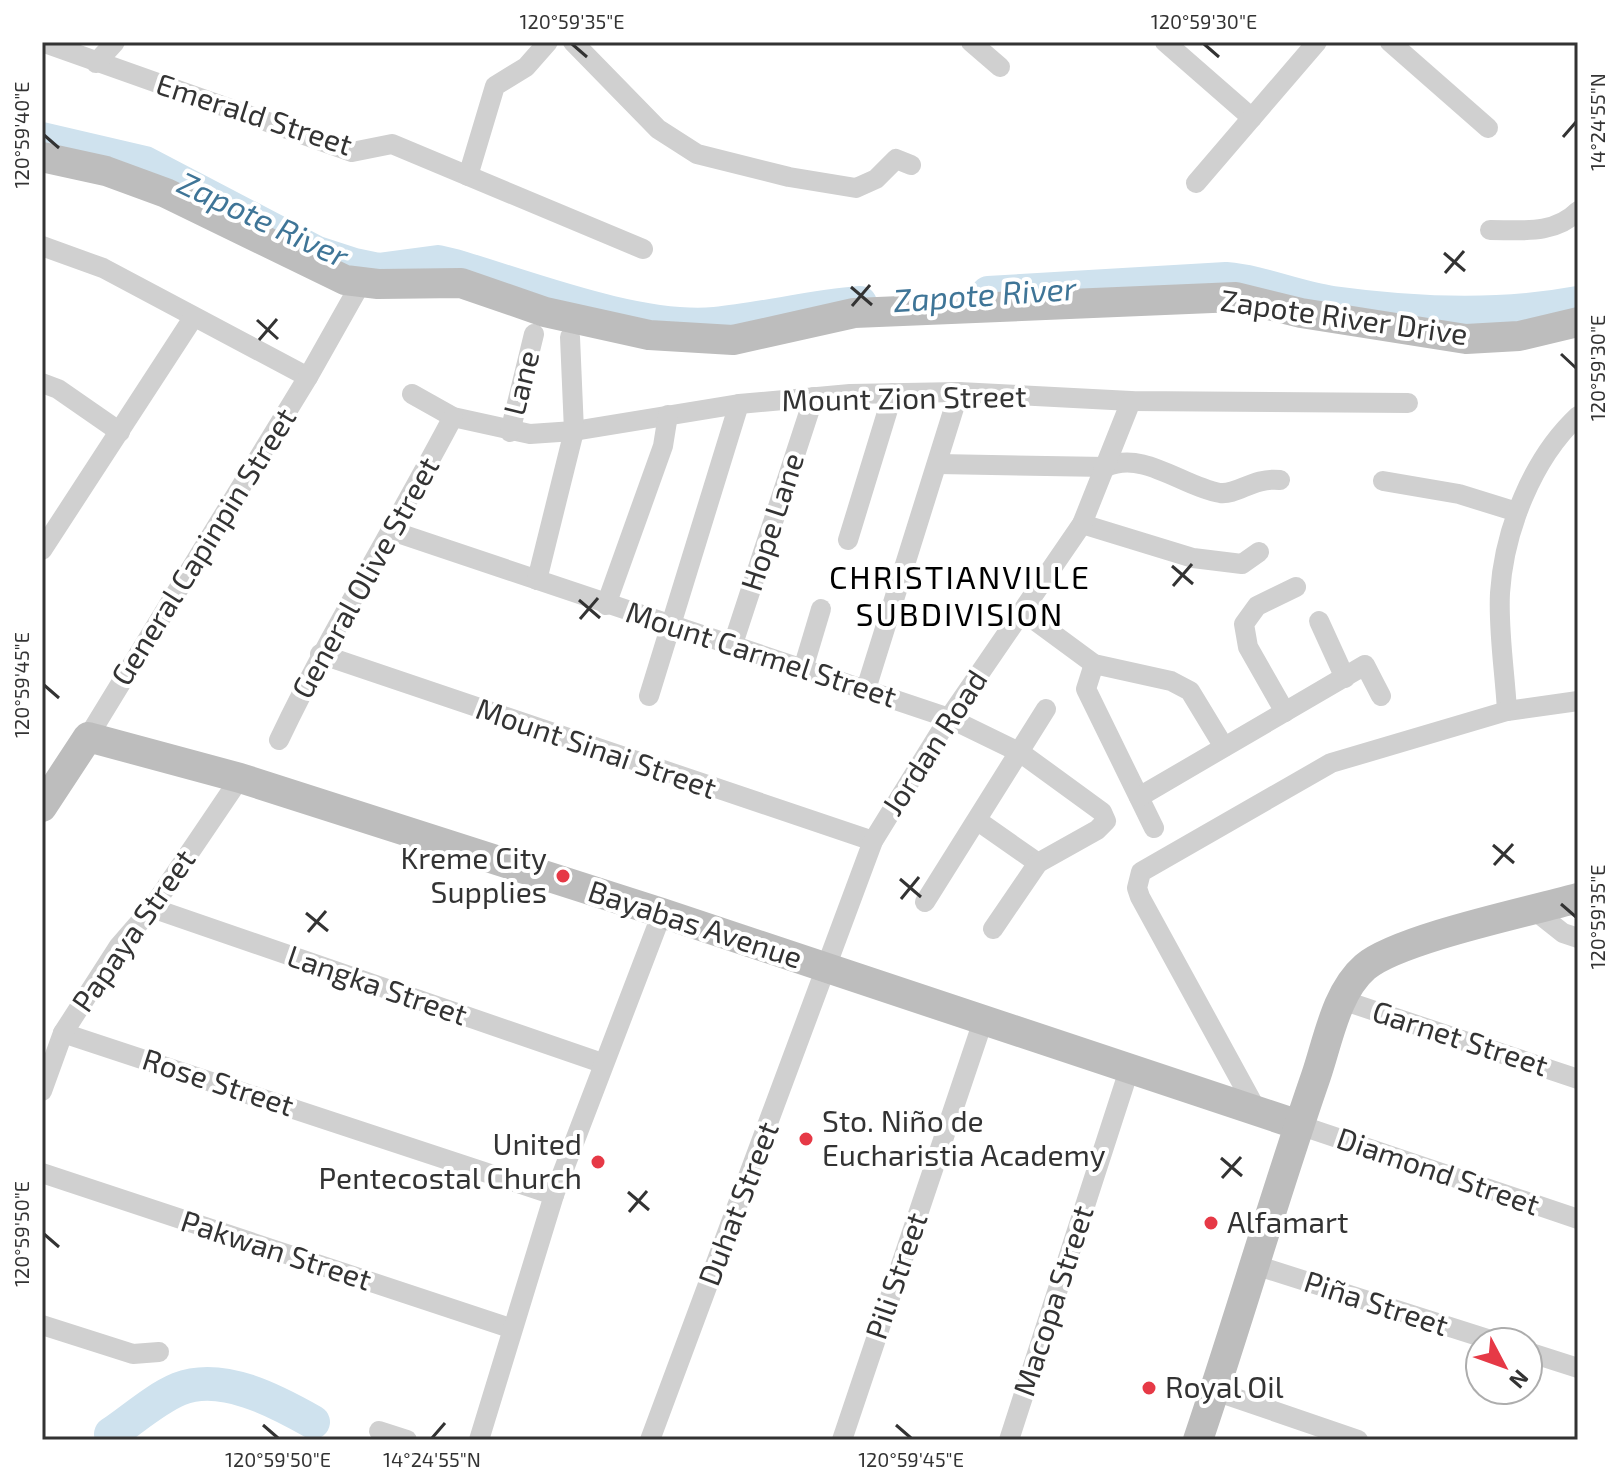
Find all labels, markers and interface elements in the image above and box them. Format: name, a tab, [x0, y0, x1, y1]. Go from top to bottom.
text: 120°59'35"E	[520, 9, 624, 33]
text: 120°59'30"E	[1151, 9, 1257, 33]
street label: Emerald Street	[152, 64, 357, 162]
text: 14°24'55"N	[1585, 73, 1609, 171]
text: 120°59'40"E	[9, 81, 33, 189]
water label: Zapote River	[172, 162, 356, 276]
water label: Zapote River	[892, 268, 1079, 319]
street label: Zapote River Drive	[1218, 281, 1470, 351]
text: 120°59'30"E	[1585, 315, 1609, 421]
street label: Lane	[495, 346, 545, 419]
street label: Mount Zion Street	[781, 377, 1027, 417]
street label: General Capinpin Street	[102, 401, 302, 691]
street label: Hope Lane	[732, 448, 810, 595]
street label: General Olive Street	[283, 450, 445, 704]
district label: CHRISTIANVILLE SUBDIVISION	[829, 557, 1091, 632]
street label: Mount Carmel Street	[622, 592, 901, 714]
text: 120°59'45"E	[9, 632, 33, 738]
street label: Jordan Road	[873, 663, 994, 821]
street label: Mount Sinai Street	[472, 689, 721, 805]
place label: Kreme City Supplies	[401, 839, 547, 909]
street label: Papaya Street	[63, 842, 202, 1018]
text: 120°59'35"E	[1585, 865, 1609, 969]
marker: Kreme City Supplies	[554, 867, 572, 885]
street label: Bayabas Avenue	[584, 872, 807, 975]
street label: Langka Street	[283, 937, 472, 1032]
street label: Garnet Street	[1368, 992, 1553, 1082]
street label: Rose Street	[138, 1040, 299, 1122]
place label: Sto. Niño de Eucharistia Academy	[822, 1102, 1106, 1172]
street label: Duhat Street	[689, 1116, 785, 1290]
street label: Diamond Street	[1333, 1119, 1545, 1222]
place label: United Pentecostal Church	[319, 1125, 582, 1195]
marker: Sto. Niño de Eucharistia Academy	[797, 1130, 815, 1148]
marker: United Pentecostal Church	[589, 1153, 607, 1171]
text: 120°59'50"E	[9, 1181, 33, 1287]
street label: Pakwan Street	[177, 1201, 376, 1297]
street label: Macopa Street	[1004, 1201, 1100, 1400]
place label: Alfamart	[1227, 1203, 1349, 1239]
street label: Pili Street	[857, 1207, 934, 1343]
marker: Alfamart	[1202, 1214, 1220, 1232]
street label: Piña Street	[1300, 1262, 1453, 1342]
north arrow	[1464, 1326, 1544, 1406]
text: N	[1505, 1365, 1535, 1394]
place label: Royal Oil	[1165, 1368, 1284, 1404]
marker: Royal Oil	[1140, 1379, 1158, 1397]
text: 120°59'50"E	[225, 1447, 331, 1471]
text: 14°24'55"N	[383, 1447, 481, 1471]
text: 120°59'45"E	[858, 1447, 964, 1471]

